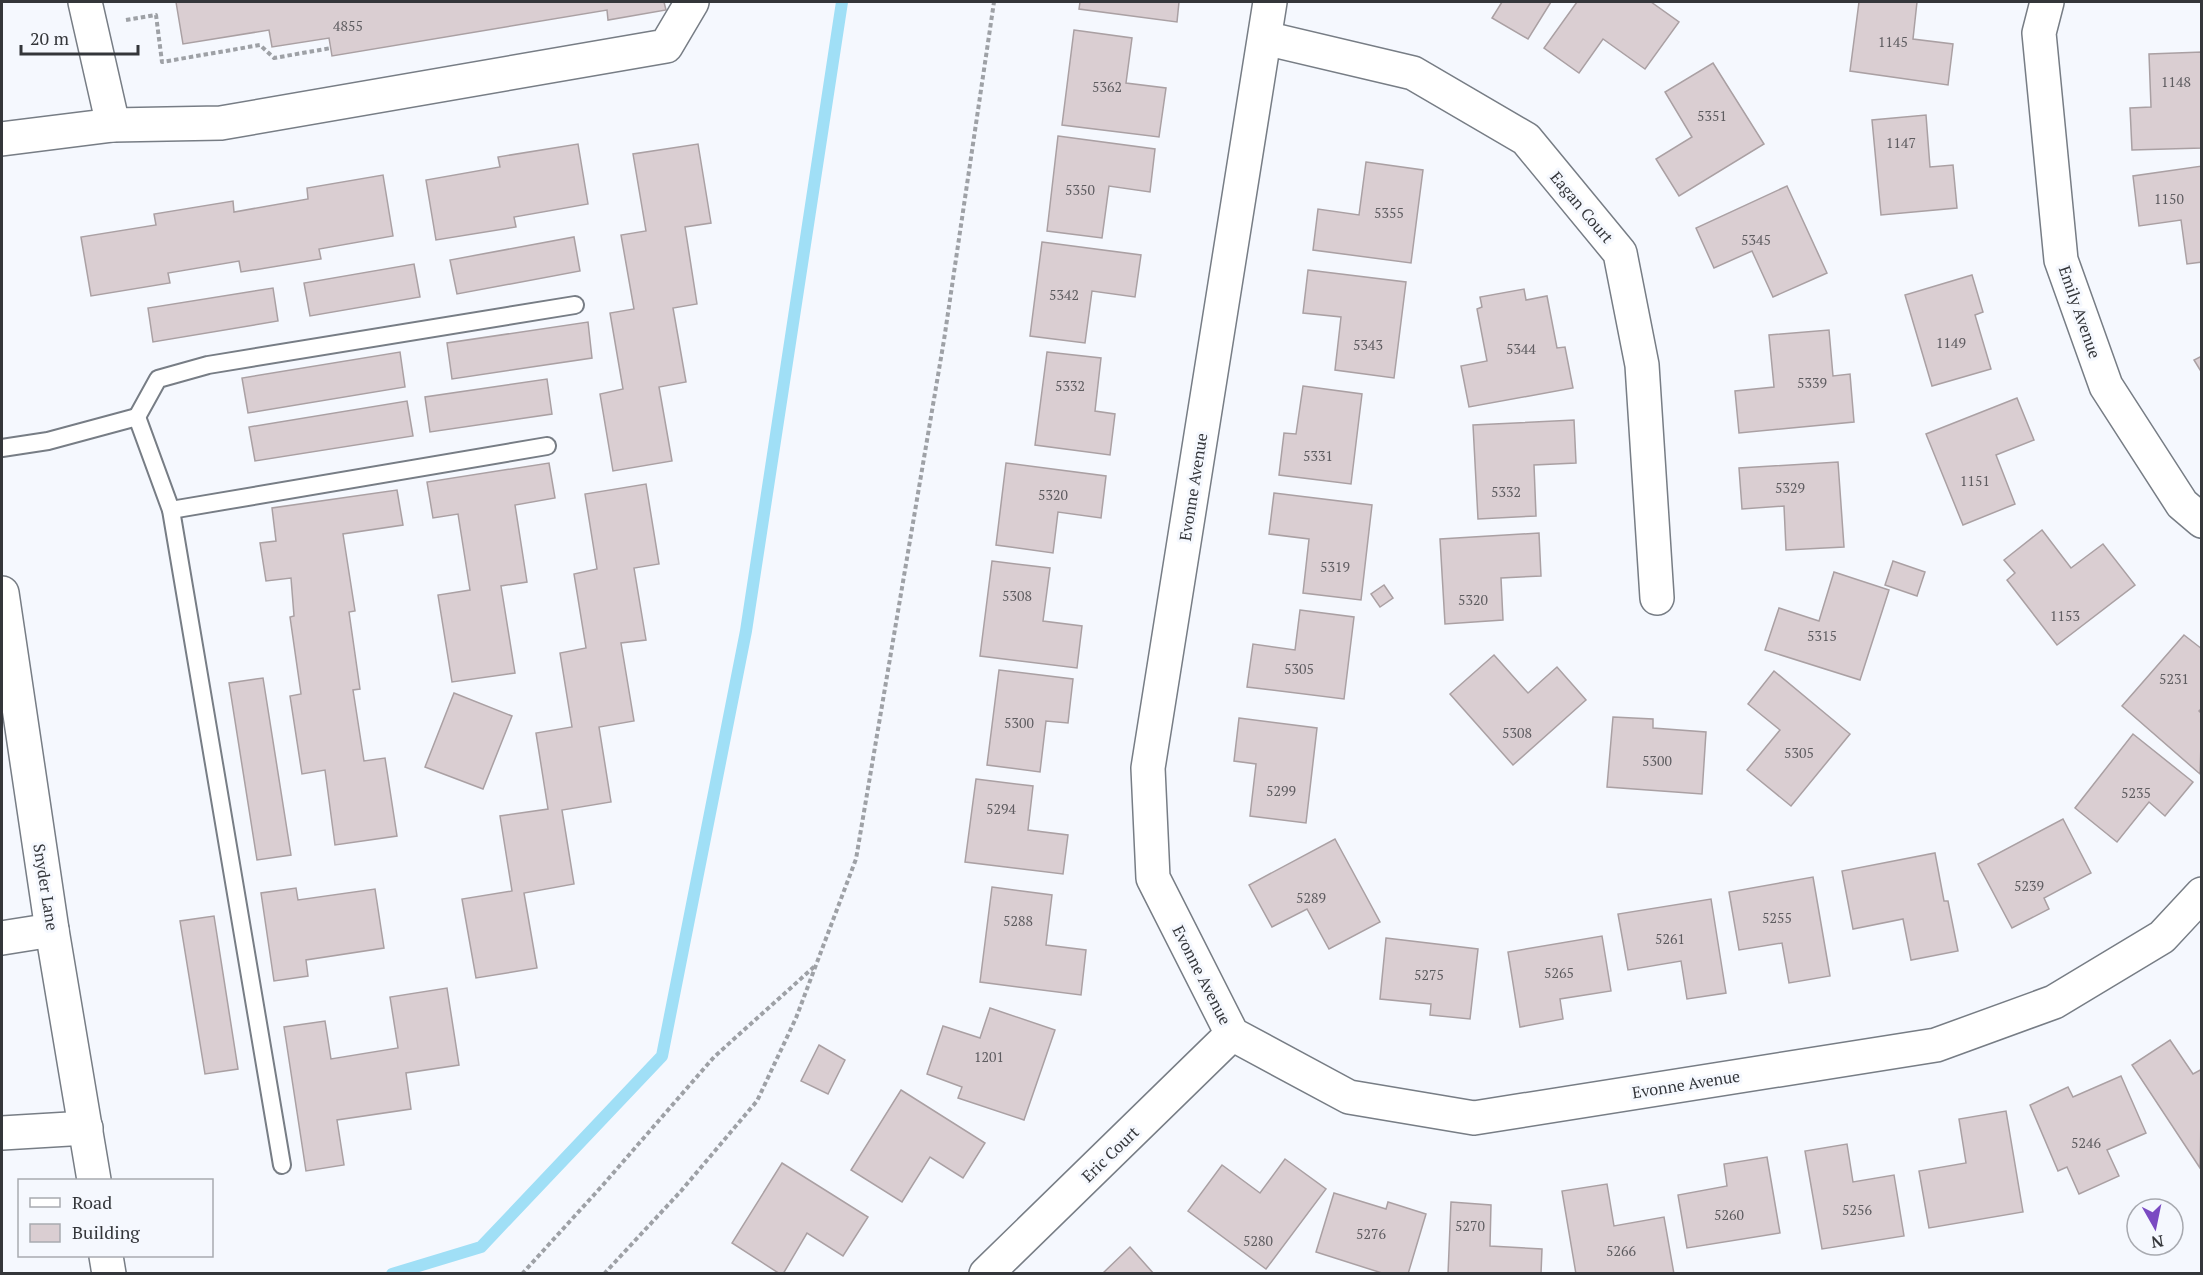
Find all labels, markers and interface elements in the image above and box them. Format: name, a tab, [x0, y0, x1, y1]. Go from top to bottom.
house number: 4855	[333, 16, 363, 35]
scale bar	[21, 18, 138, 56]
text: 20 m	[30, 26, 70, 50]
house number: 1145	[1878, 32, 1908, 51]
house number: 1148	[2161, 72, 2191, 91]
house number: 5362	[1092, 77, 1122, 96]
house number: 5351	[1697, 106, 1727, 125]
house number: 1147	[1886, 133, 1916, 152]
street label: Eagan Court	[1546, 166, 1619, 248]
house number: 5350	[1065, 180, 1095, 199]
house number: 1150	[2154, 189, 2184, 208]
house number: 5355	[1374, 203, 1404, 222]
house number: 5345	[1741, 230, 1771, 249]
street label: Emily Avenue	[2054, 263, 2106, 361]
house number: 5342	[1049, 285, 1079, 304]
house number: 1149	[1936, 333, 1966, 352]
house number: 5343	[1353, 335, 1383, 354]
house number: 5344	[1506, 339, 1536, 358]
house number: 5339	[1797, 373, 1827, 392]
house number: 5332	[1055, 376, 1085, 395]
street label: Evonne Avenue	[1174, 431, 1212, 543]
house number: 5331	[1303, 446, 1333, 465]
house number: 1151	[1960, 471, 1990, 490]
house number: 5329	[1775, 478, 1805, 497]
house number: 5332	[1491, 482, 1521, 501]
house number: 5320	[1038, 485, 1068, 504]
house number: 5319	[1320, 557, 1350, 576]
house number: 5308	[1002, 586, 1032, 605]
house number: 5320	[1458, 590, 1488, 609]
house number: 1153	[2050, 606, 2080, 625]
house number: 5315	[1807, 626, 1837, 645]
house number: 5305	[1284, 659, 1314, 678]
house number: 5231	[2159, 669, 2189, 688]
house number: 5300	[1004, 713, 1034, 732]
house number: 5308	[1502, 723, 1532, 742]
house number: 5305	[1784, 743, 1814, 762]
house number: 5300	[1642, 751, 1672, 770]
house number: 5299	[1266, 781, 1296, 800]
house number: 5235	[2121, 783, 2151, 802]
house number: 5294	[986, 799, 1016, 818]
street label: Snyder Lane	[28, 842, 64, 932]
house number: 5239	[2014, 876, 2044, 895]
house number: 5289	[1296, 888, 1326, 907]
house number: 5255	[1762, 908, 1792, 927]
house number: 5288	[1003, 911, 1033, 930]
street label: Evonne Avenue	[1167, 921, 1237, 1029]
house number: 5261	[1655, 929, 1685, 948]
house number: 5265	[1544, 963, 1574, 982]
house number: 5275	[1414, 965, 1444, 984]
house number: 1201	[974, 1047, 1004, 1066]
street label: Evonne Avenue	[1630, 1065, 1742, 1103]
street label: Eric Court	[1077, 1121, 1143, 1187]
house number: 5246	[2071, 1133, 2101, 1152]
legend	[18, 1179, 213, 1257]
text: Road	[72, 1190, 112, 1214]
north arrow	[2125, 1197, 2185, 1257]
house number: 5256	[1842, 1200, 1872, 1219]
house number: 5260	[1714, 1205, 1744, 1224]
house number: 5270	[1455, 1216, 1485, 1235]
text: Building	[72, 1220, 140, 1244]
house number: 5276	[1356, 1224, 1386, 1243]
text: N	[2150, 1230, 2165, 1254]
house number: 5280	[1243, 1231, 1273, 1250]
house number: 5266	[1606, 1241, 1636, 1260]

